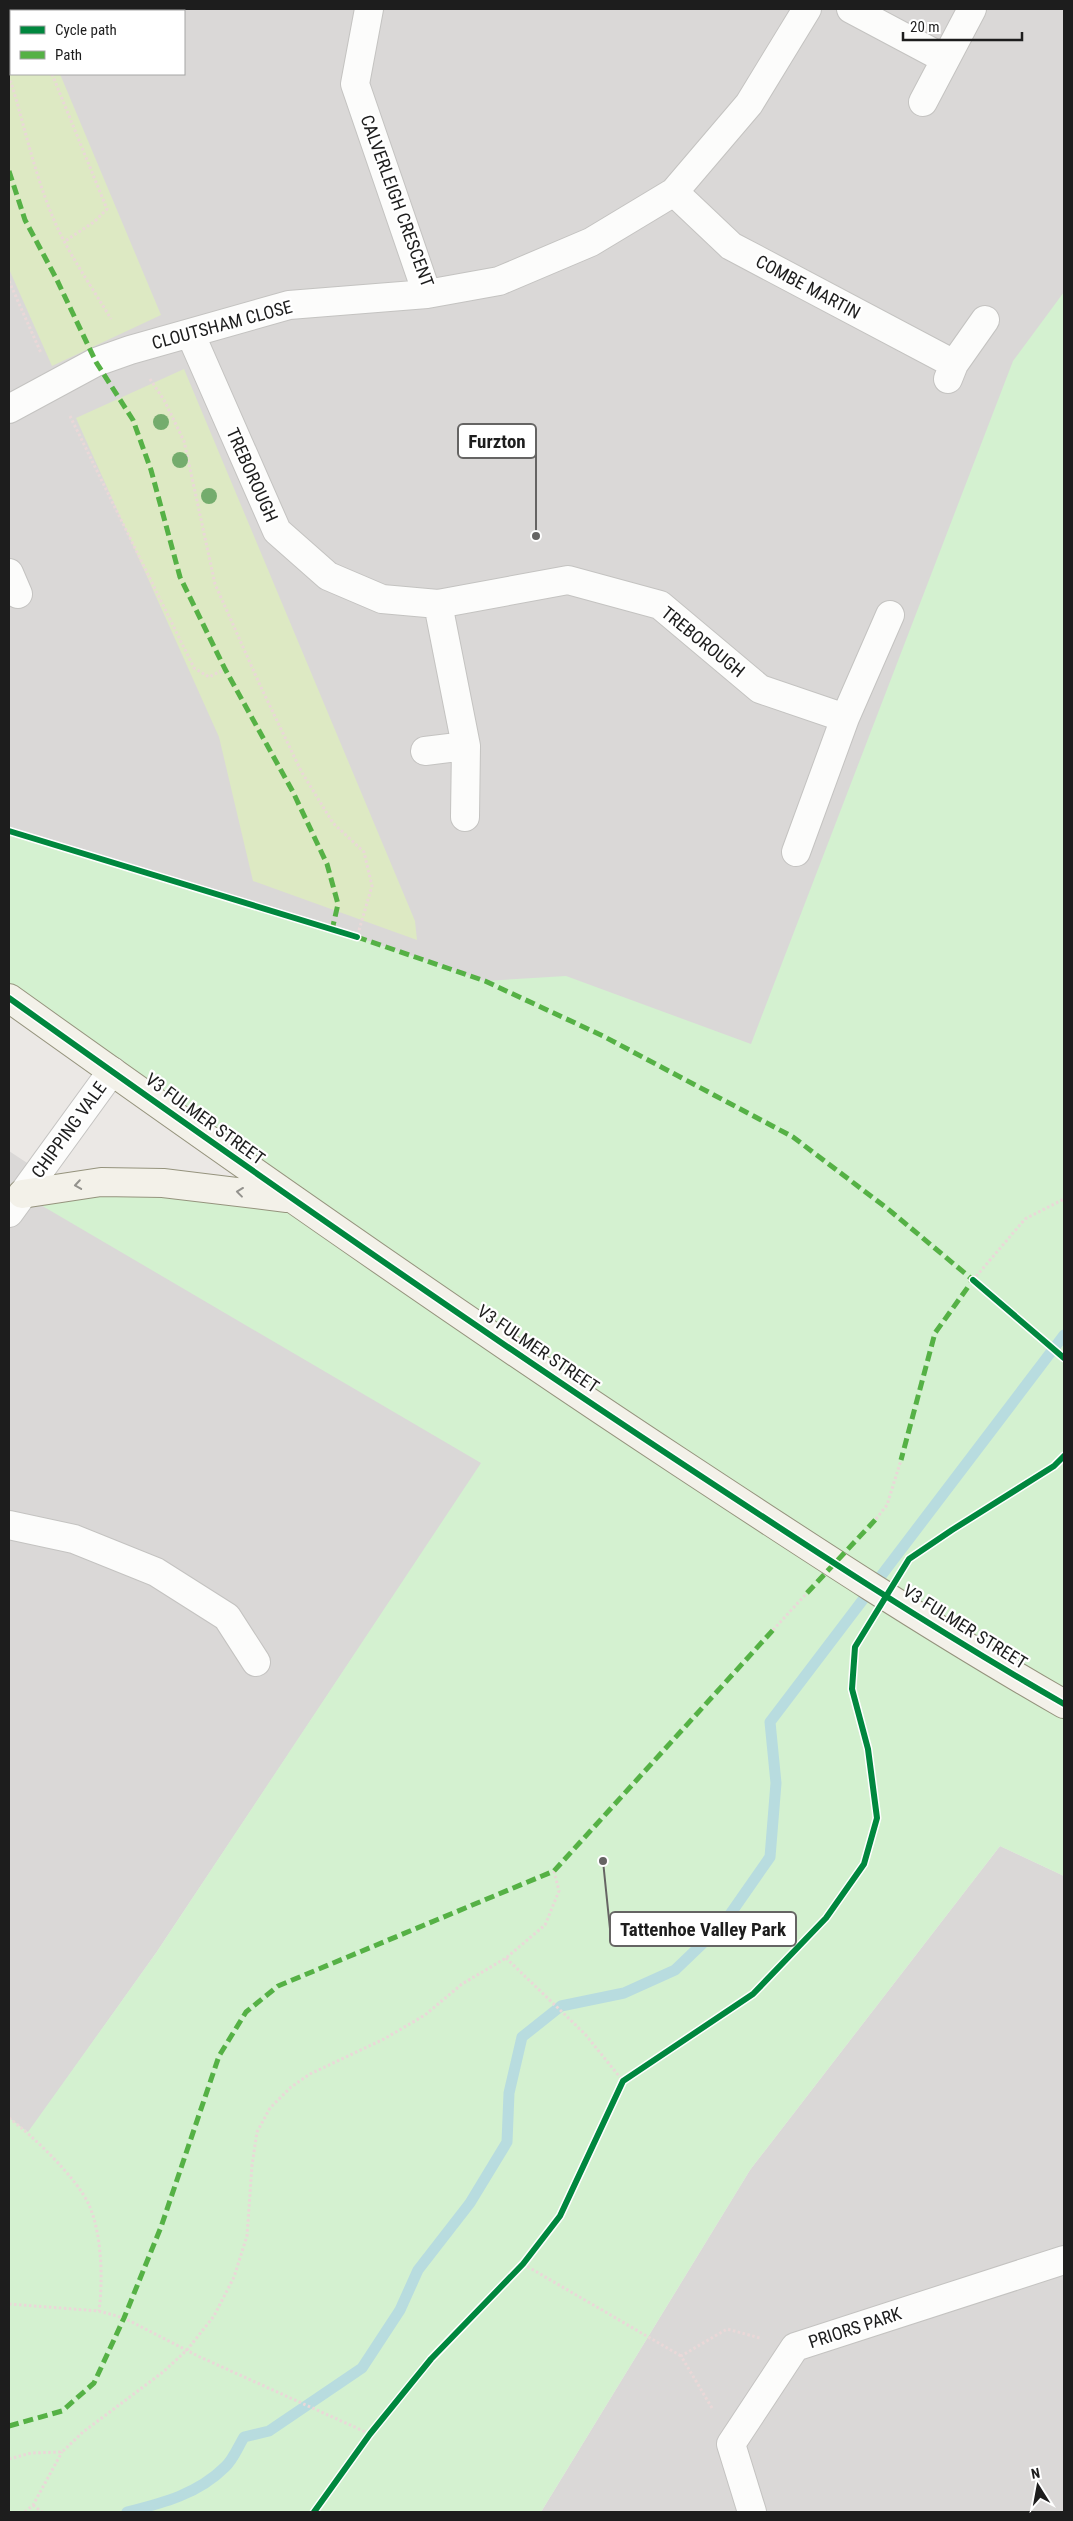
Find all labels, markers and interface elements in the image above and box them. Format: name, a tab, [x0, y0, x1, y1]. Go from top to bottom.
legend	[10, 10, 185, 75]
scale bar	[903, 10, 1022, 42]
text: 20 m	[910, 18, 940, 36]
text: Cycle path	[55, 21, 117, 39]
text: Path	[55, 46, 82, 64]
street label: CALVERLEIGH CRESCENT	[357, 112, 438, 290]
street label: COMBE MARTIN	[752, 250, 864, 323]
street label: CLOUTSHAM CLOSE	[149, 296, 294, 353]
street label: TREBOROUGH	[222, 424, 283, 525]
callout: Furzton	[458, 424, 536, 458]
text: Furzton	[468, 430, 526, 453]
street label: TREBOROUGH	[658, 602, 749, 681]
street label: V3 FULMER STREET	[142, 1068, 269, 1169]
street label: CHIPPING VALE	[27, 1078, 110, 1182]
one-way arrow	[74, 1179, 82, 1190]
one-way arrow	[235, 1187, 243, 1198]
street label: V3 FULMER STREET	[473, 1300, 603, 1397]
street label: V3 FULMER STREET	[899, 1580, 1031, 1673]
callout: Tattenhoe Valley Park	[610, 1912, 796, 1946]
text: Tattenhoe Valley Park	[620, 1918, 787, 1941]
street label: PRIORS PARK	[806, 2303, 904, 2352]
north arrow	[1013, 2461, 1063, 2511]
text: N	[1030, 2465, 1041, 2482]

